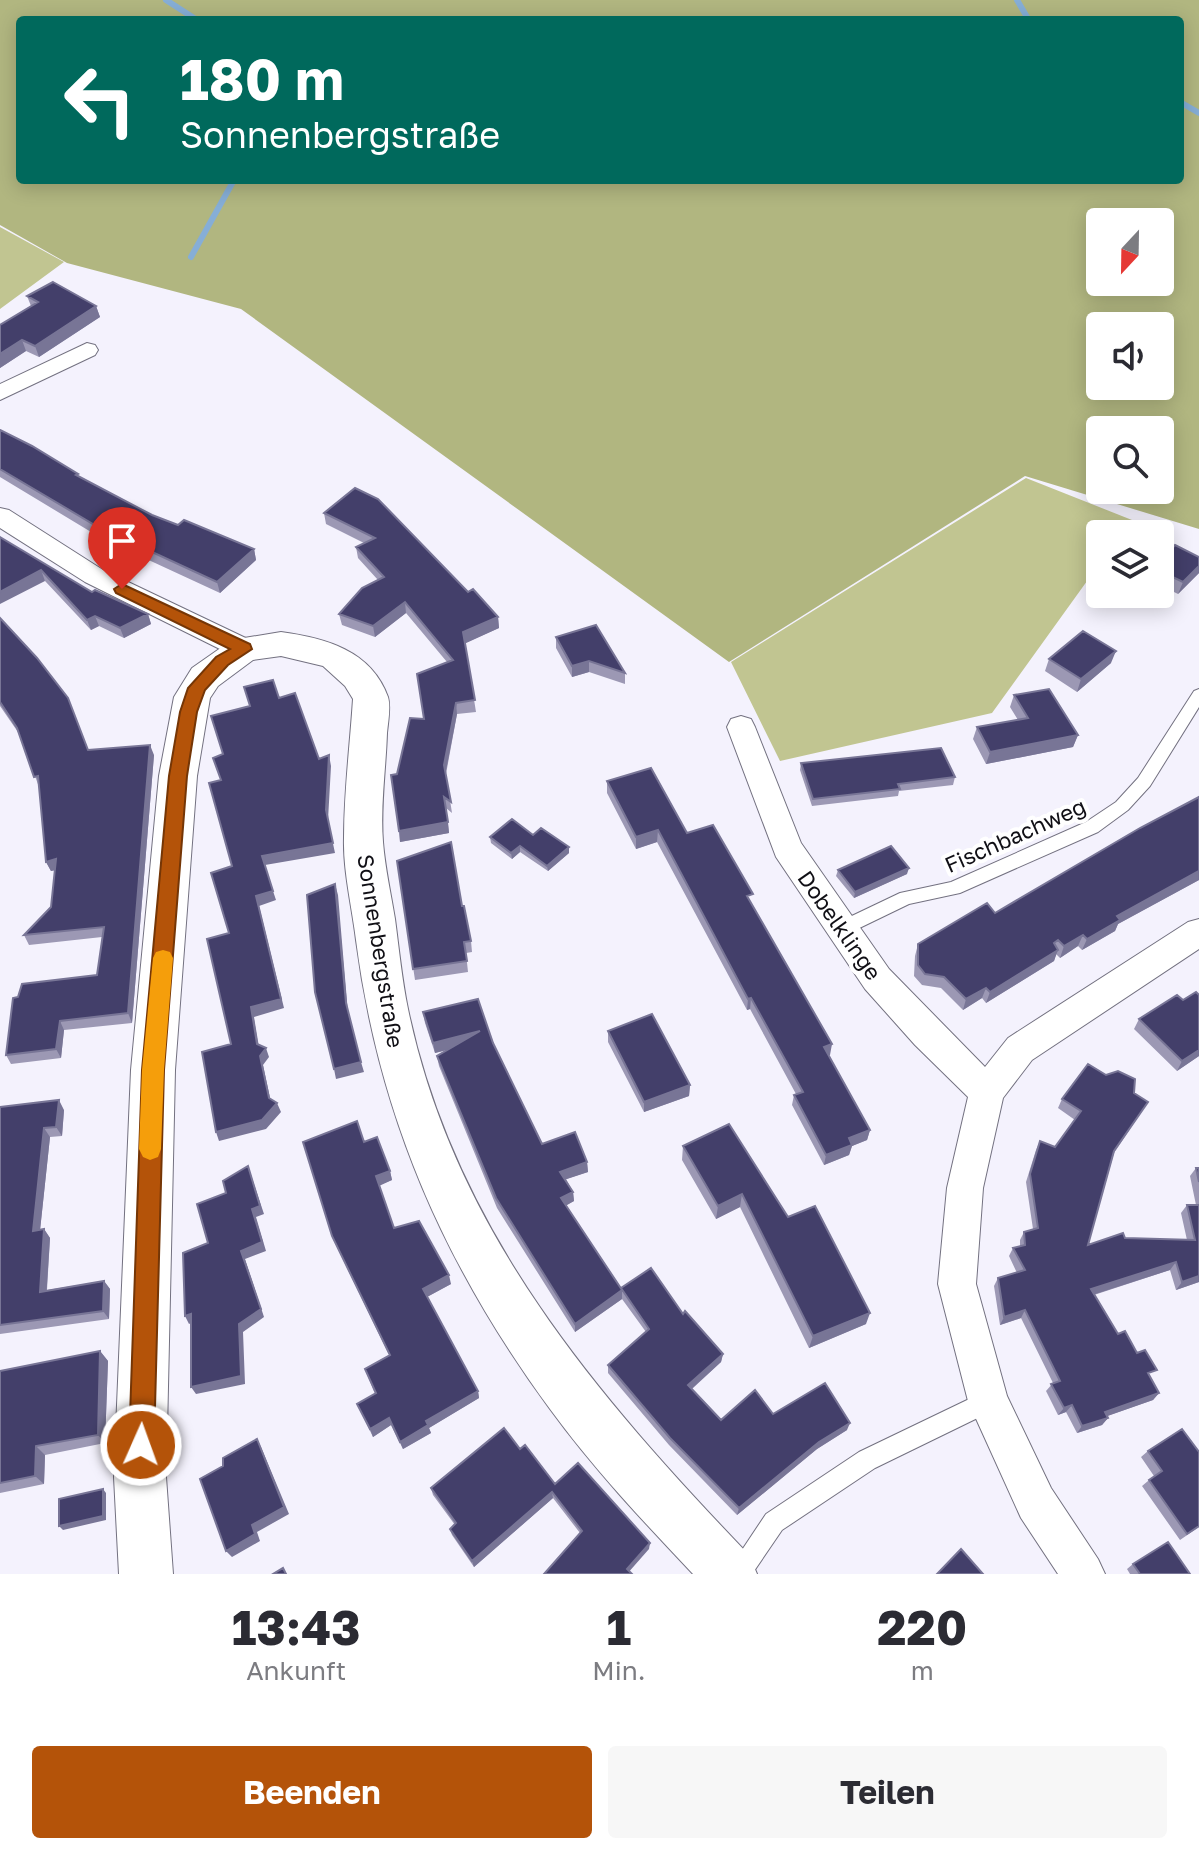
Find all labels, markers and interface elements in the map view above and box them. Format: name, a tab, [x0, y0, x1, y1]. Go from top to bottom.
text: 180 m	[180, 45, 344, 112]
icon: left	[48, 48, 152, 152]
text: Sonnenbergstraße	[180, 113, 500, 156]
north arrow	[1086, 208, 1174, 296]
map controls	[1086, 208, 1174, 608]
button: sound	[1086, 312, 1174, 400]
button: search	[1086, 416, 1174, 504]
pin	[88, 507, 156, 589]
icon: arrive	[100, 519, 144, 563]
button: layers	[1086, 520, 1174, 608]
street label: Fischbachweg	[940, 792, 1090, 878]
street label: Sonnenbergstraße	[352, 852, 410, 1050]
street label: Dobelklinge	[792, 865, 888, 985]
position arrow	[99, 1403, 183, 1487]
text: 13:43	[232, 1598, 361, 1656]
text: 1	[607, 1598, 631, 1656]
text: 220	[877, 1598, 967, 1656]
text: Ankunft	[246, 1655, 346, 1686]
text: Min.	[592, 1655, 645, 1686]
text: m	[911, 1655, 934, 1686]
button: Beenden	[32, 1746, 592, 1838]
button: Teilen	[608, 1746, 1167, 1838]

